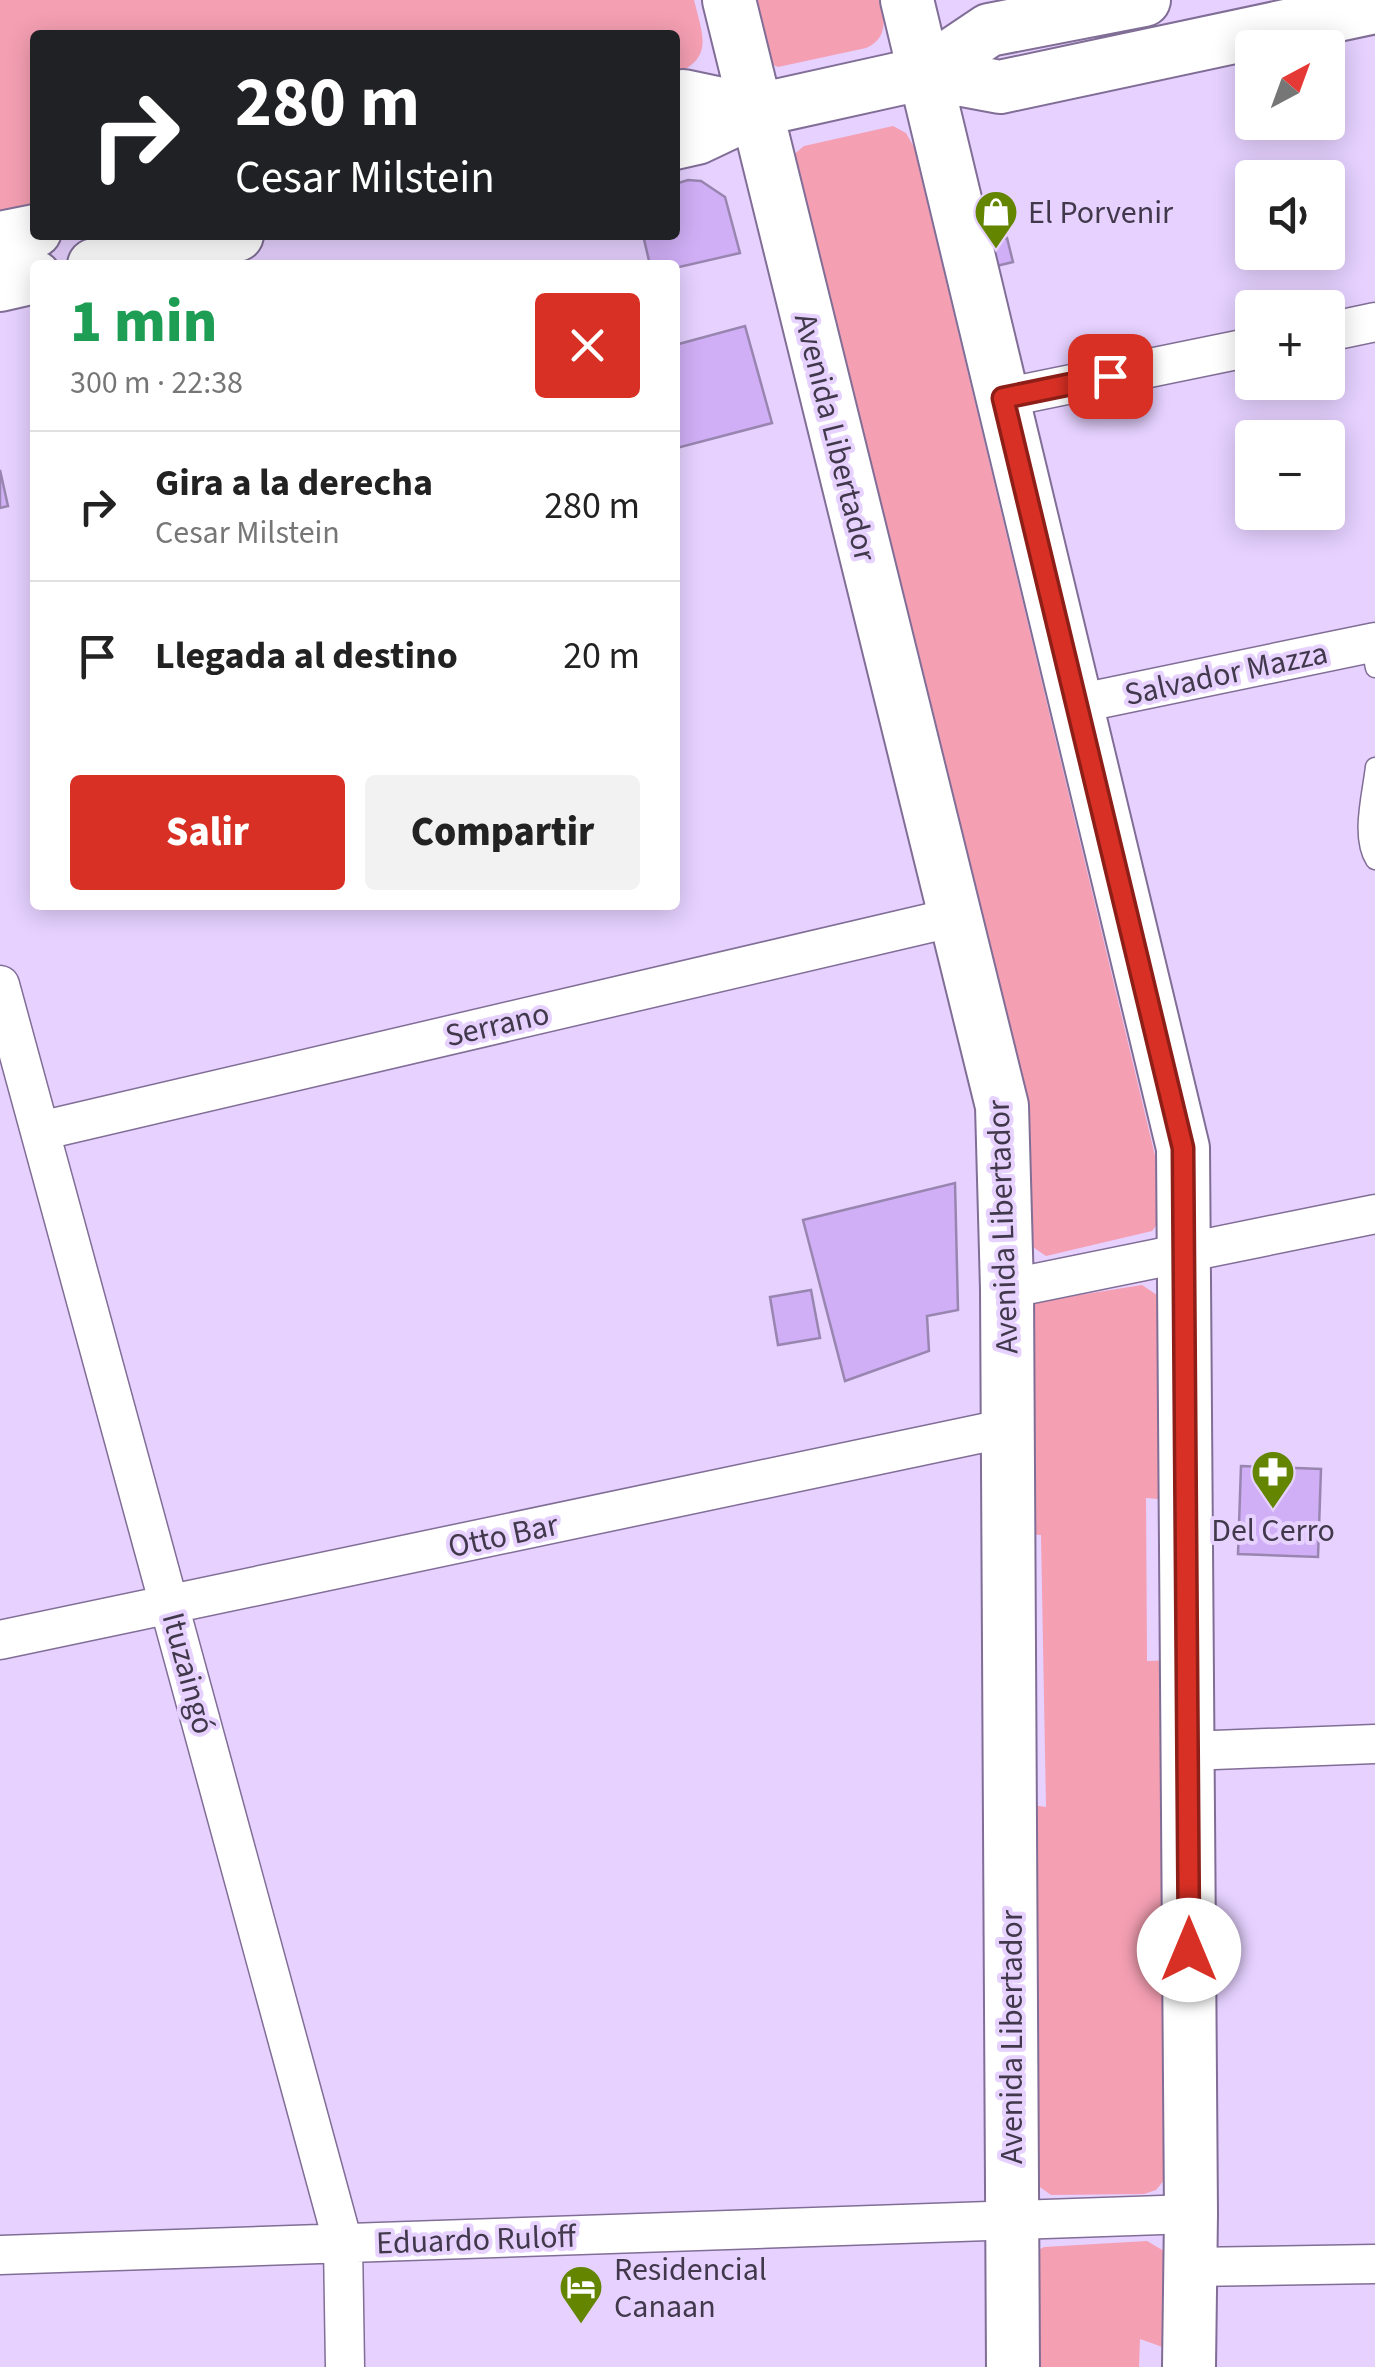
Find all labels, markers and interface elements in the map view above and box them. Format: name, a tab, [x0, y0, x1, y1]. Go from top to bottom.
north arrow	[1235, 30, 1345, 140]
map controls	[1235, 30, 1345, 530]
text: 280 m	[235, 53, 420, 153]
icon: right	[70, 70, 200, 200]
text: Cesar Milstein	[235, 146, 495, 210]
button: sound	[1235, 160, 1345, 270]
shop icon: El Porvenir	[973, 189, 1019, 250]
place label: El Porvenir	[1028, 190, 1174, 236]
text: 1 min	[70, 280, 217, 365]
button: +	[1235, 290, 1345, 400]
button: close	[535, 293, 640, 398]
street label: Avenida Libertador	[782, 308, 888, 567]
pin	[1068, 334, 1153, 419]
icon: arrive	[1083, 349, 1138, 404]
text: 300 m · 22:38	[70, 360, 243, 406]
button: −	[1235, 420, 1345, 530]
text: Gira a la derecha	[155, 456, 433, 510]
icon: right	[70, 479, 125, 534]
text: 280 m	[544, 479, 640, 533]
text: Cesar Milstein	[155, 510, 340, 556]
icon: arrive	[70, 629, 125, 684]
text: Llegada al destino	[155, 629, 458, 683]
text: 20 m	[563, 629, 640, 683]
street label: Salvador Mazza	[1120, 630, 1332, 718]
button: Salir	[70, 775, 345, 890]
button: Compartir	[365, 775, 640, 890]
street label: Serrano	[441, 991, 554, 1059]
street label: Avenida Libertador	[976, 1098, 1030, 1355]
pharmacy icon: Del Cerro	[1250, 1449, 1296, 1510]
street label: Otto Bar	[444, 1502, 563, 1570]
place label: Del Cerro	[1211, 1508, 1335, 1554]
street label: Ituzaingó	[150, 1607, 226, 1739]
position arrow	[1137, 1898, 1241, 2002]
street label: Avenida Libertador	[989, 1909, 1035, 2164]
street label: Eduardo Ruloff	[375, 2213, 578, 2266]
place label: Residencial Canaan	[614, 2247, 767, 2330]
hotel icon: Residencial Canaan	[558, 2264, 604, 2325]

